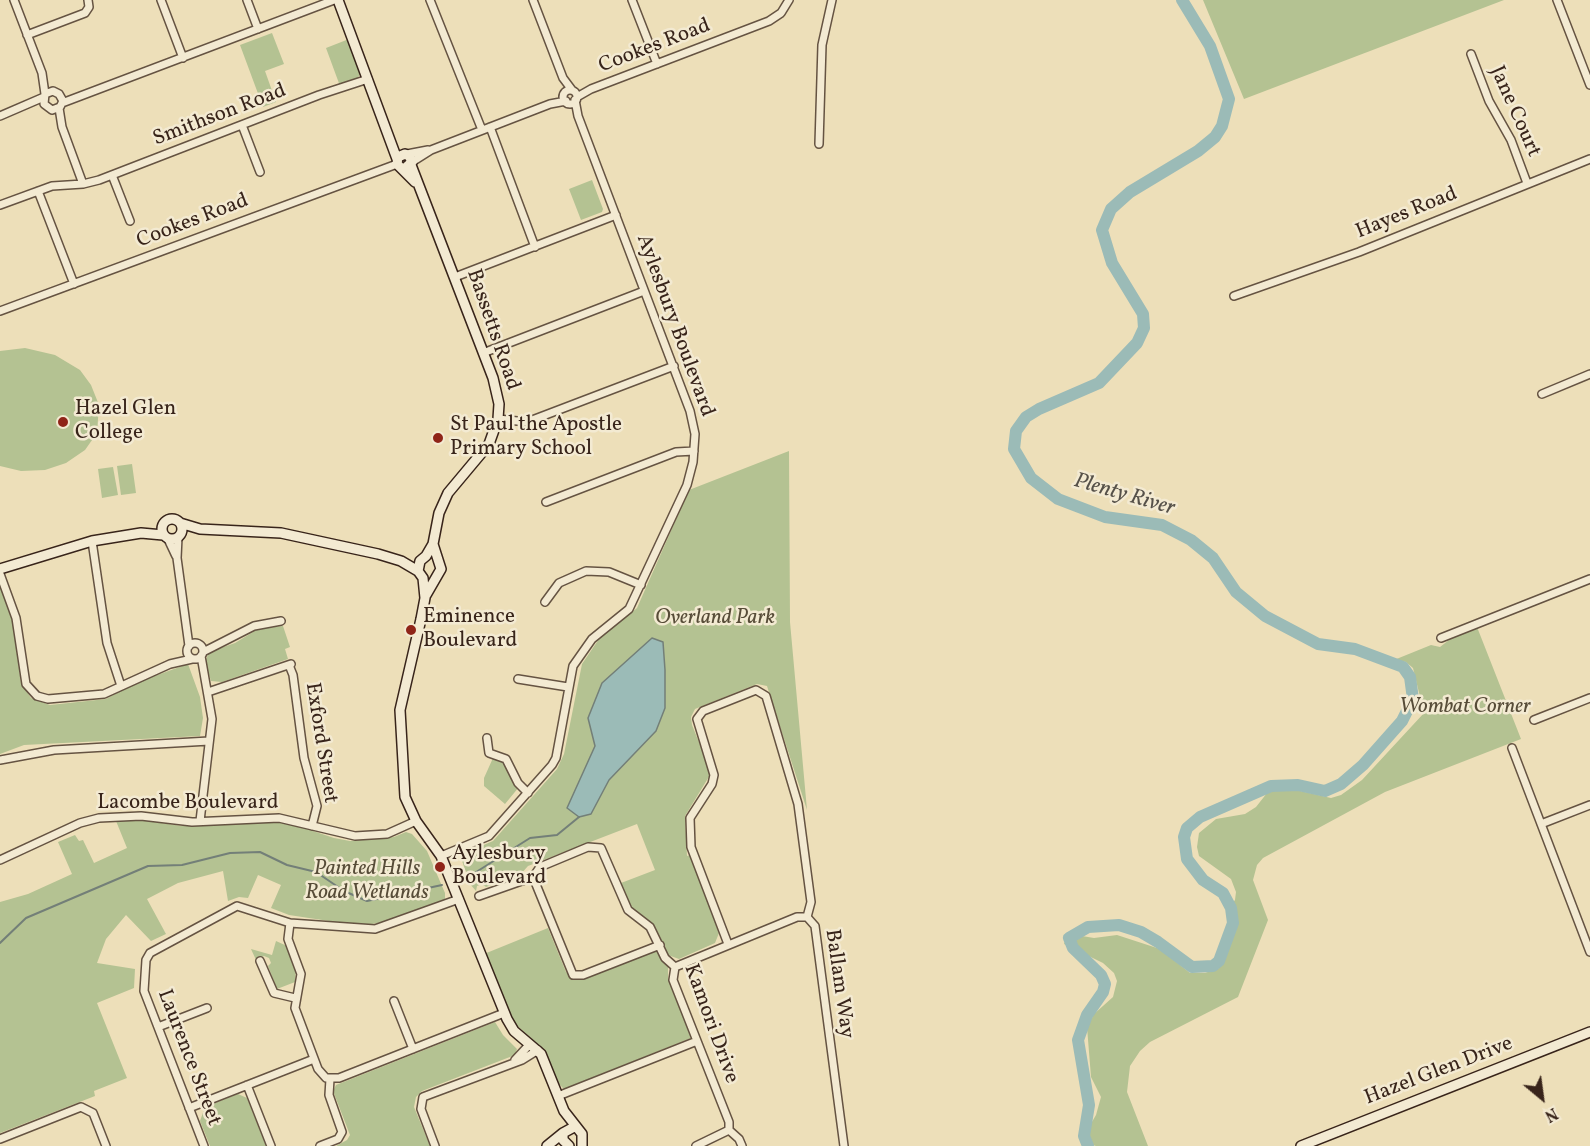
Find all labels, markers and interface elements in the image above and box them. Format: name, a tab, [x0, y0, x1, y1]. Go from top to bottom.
street label: Cookes Road	[596, 14, 714, 80]
street label: Jane Court	[1483, 63, 1545, 161]
street label: Smithson Road	[150, 79, 290, 153]
street label: Hayes Road	[1353, 182, 1461, 246]
street label: Cookes Road	[134, 189, 252, 255]
street label: Aylesbury Boulevard	[629, 231, 719, 421]
street label: Bassetts Road	[459, 266, 525, 394]
place label: Hazel Glen College	[75, 397, 176, 447]
place label: St Paul the Apostle Primary School	[450, 413, 622, 463]
marker: Hazel Glen College	[56, 415, 70, 429]
marker: St Paul the Apostle Primary School	[431, 431, 445, 445]
water label: Plenty River	[1070, 469, 1178, 523]
place label: Eminence Boulevard	[423, 605, 517, 655]
park label: Overland Park	[655, 606, 775, 632]
marker: Eminence Boulevard	[404, 623, 418, 637]
street label: Exford Street	[298, 681, 342, 805]
park label: Wombat Corner	[1399, 695, 1531, 721]
street label: Lacombe Boulevard	[97, 791, 279, 817]
place label: Aylesbury Boulevard	[452, 842, 546, 892]
park label: Painted Hills Road Wetlands	[305, 857, 429, 907]
marker: Aylesbury Boulevard	[433, 860, 447, 874]
street label: Ballam Way	[818, 928, 858, 1040]
street label: Kamori Drive	[677, 961, 743, 1087]
street label: Laurence Street	[150, 986, 226, 1130]
street label: Hazel Glen Drive	[1361, 1032, 1517, 1112]
north arrow	[1512, 1068, 1572, 1128]
text: N	[1540, 1101, 1561, 1126]

